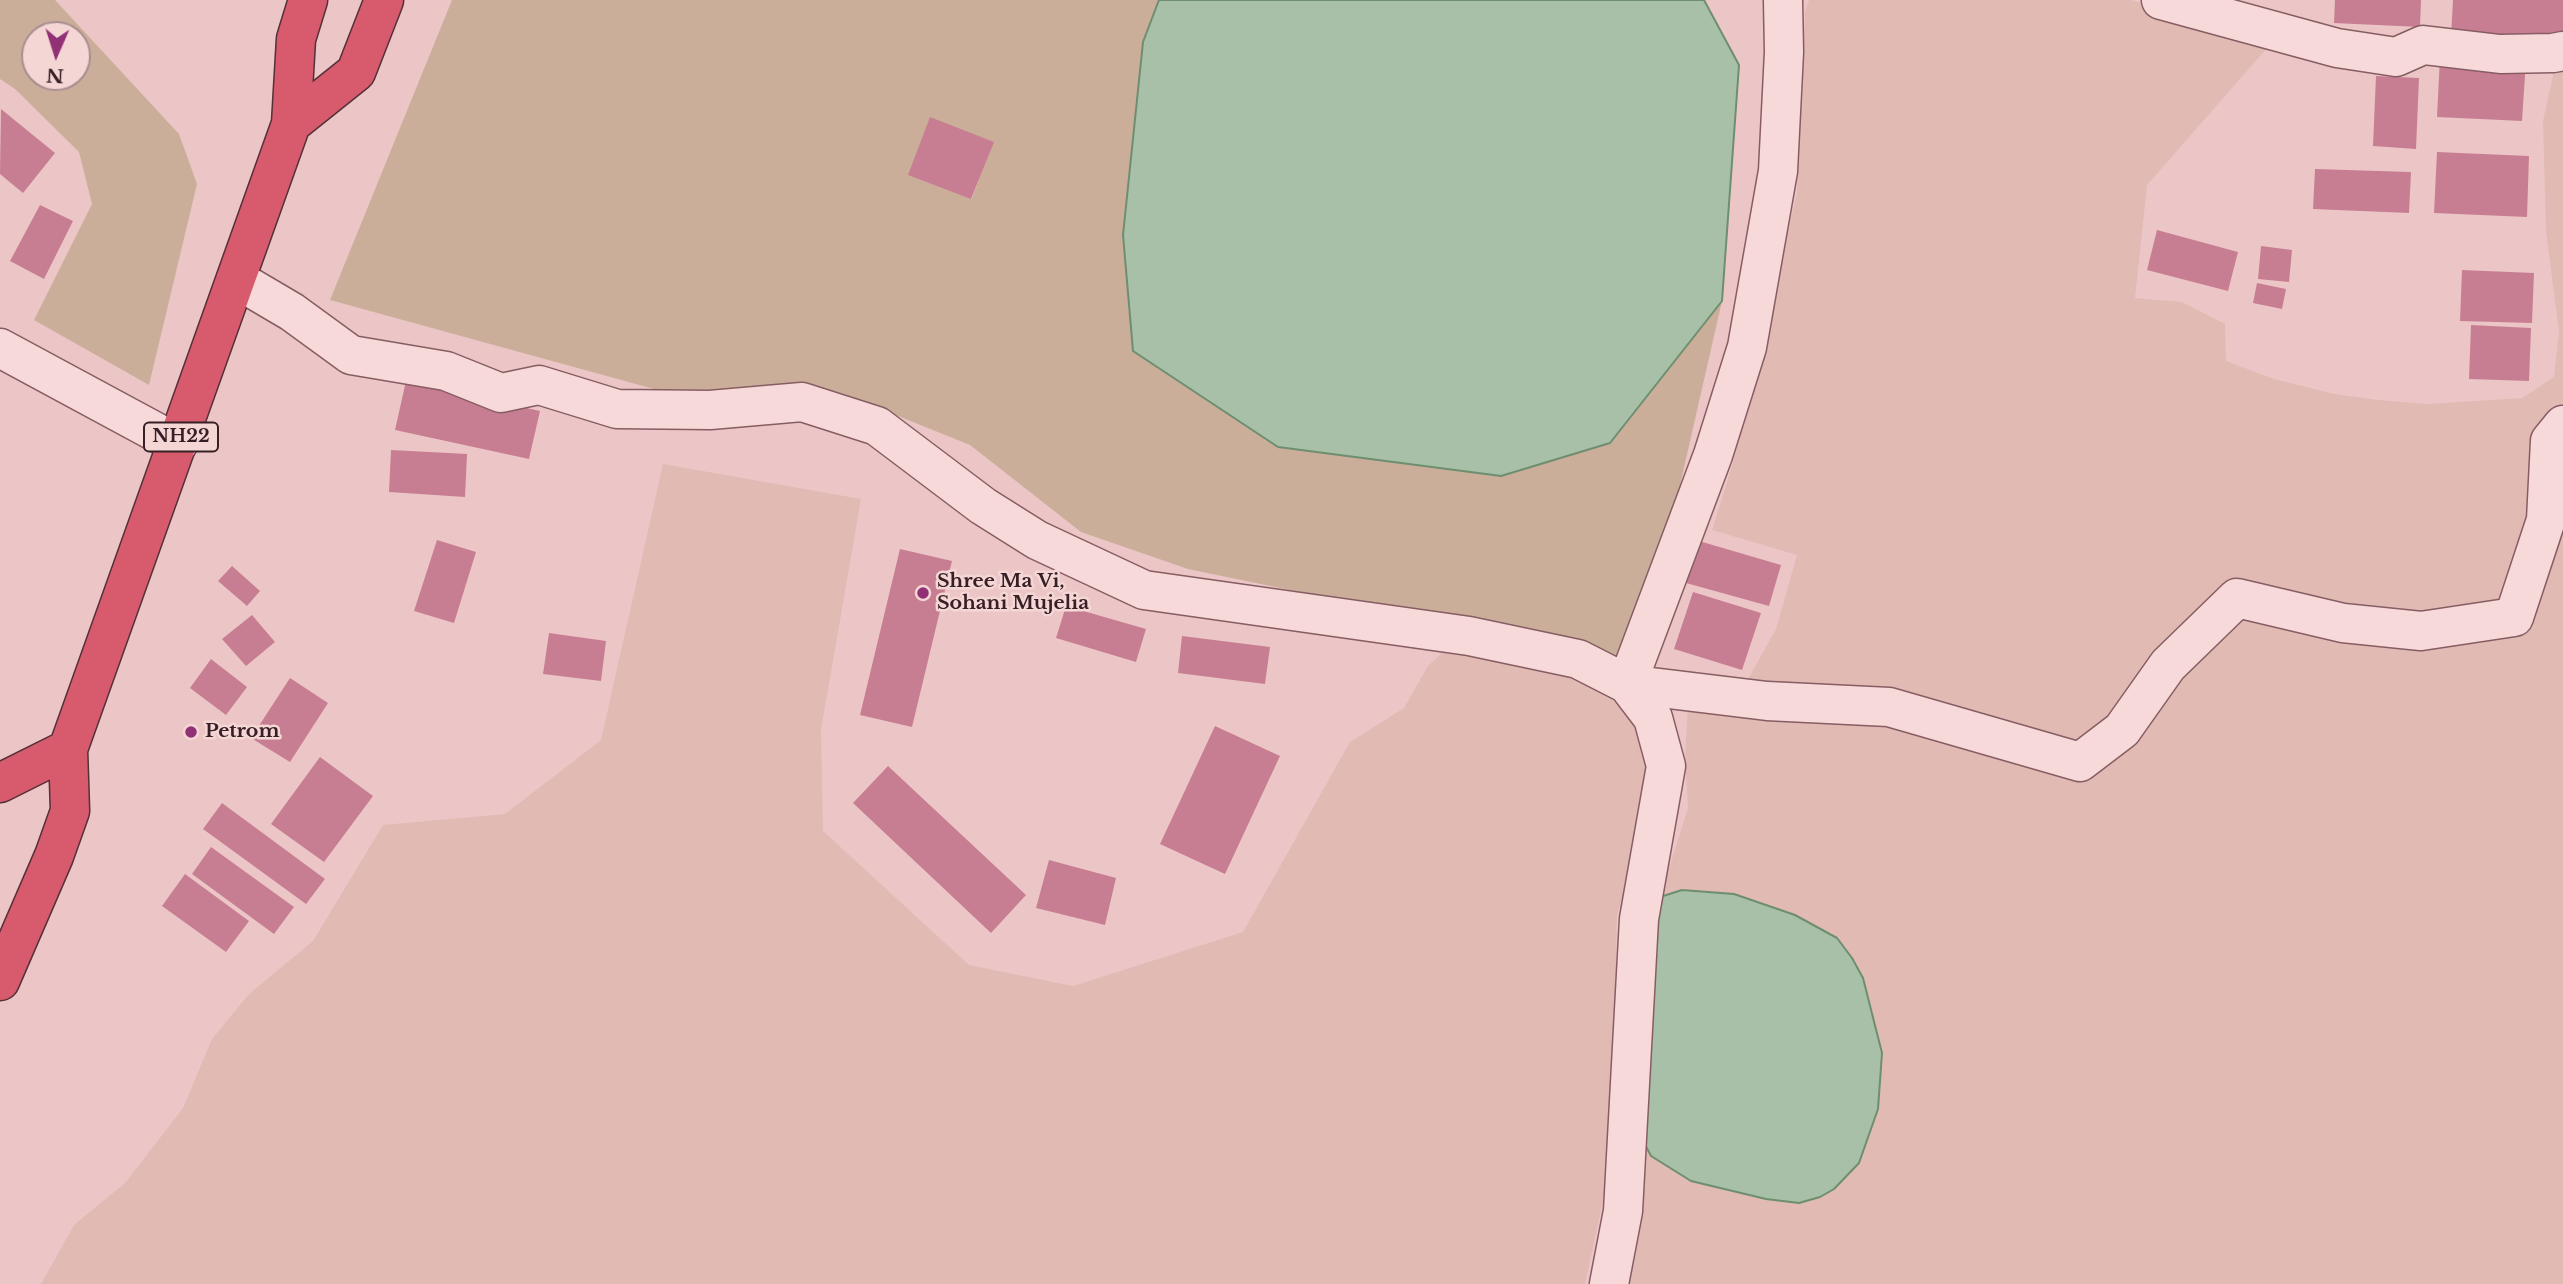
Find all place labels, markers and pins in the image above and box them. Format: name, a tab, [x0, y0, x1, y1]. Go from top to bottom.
place label: Shree Ma Vi, Sohani Mujelia	[937, 571, 1089, 615]
marker: Shree Ma Vi, Sohani Mujelia	[915, 585, 931, 601]
place label: Petrom	[205, 721, 279, 743]
marker: Petrom	[183, 724, 199, 740]

